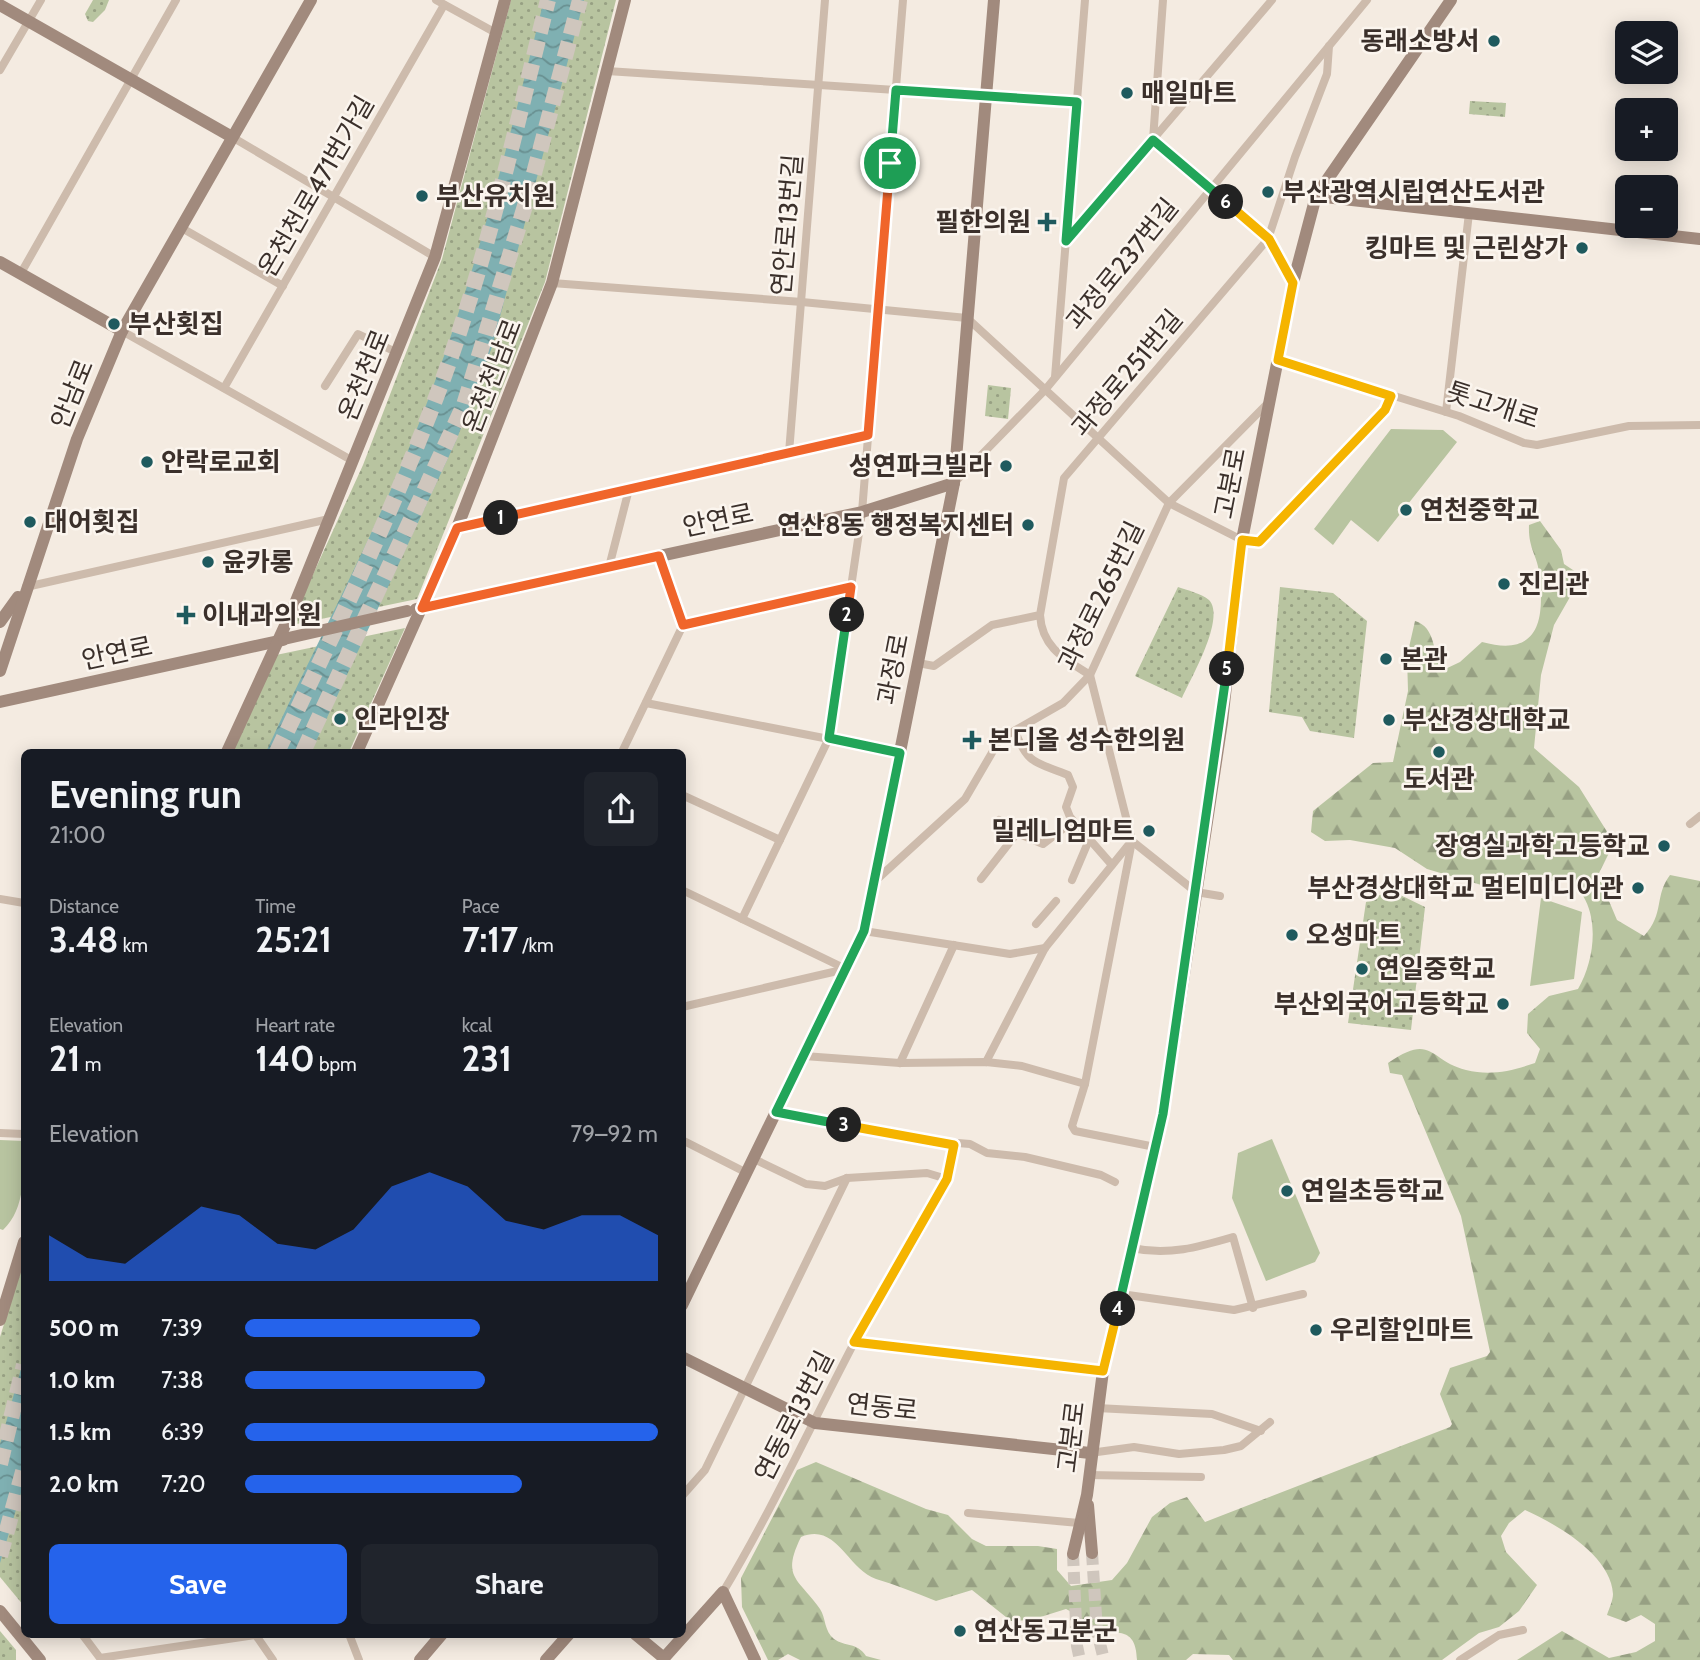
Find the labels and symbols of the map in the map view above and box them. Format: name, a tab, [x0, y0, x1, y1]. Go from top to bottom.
place label: 동래소방서	[1360, 25, 1480, 57]
marker: 동래소방서	[1486, 33, 1502, 49]
place label: 매일마트	[1141, 77, 1237, 109]
marker: 매일마트	[1119, 85, 1135, 101]
street label: 온천천로471번가길	[251, 90, 381, 282]
pin	[860, 133, 920, 193]
street label: 연안로13번길	[765, 153, 809, 297]
place label: 부산광역시립연산도서관	[1282, 176, 1545, 208]
place label: 부산유치원	[436, 180, 556, 212]
pin: 6	[1208, 184, 1244, 220]
marker: 부산광역시립연산도서관	[1260, 184, 1276, 200]
marker: 부산유치원	[414, 188, 430, 204]
street label: 과정로237번길	[1059, 192, 1185, 336]
place label: 필한의원	[935, 206, 1031, 238]
marker: 필한의원	[1037, 212, 1057, 232]
place label: 킹마트 및 근린상가	[1365, 232, 1568, 264]
marker: 킹마트 및 근린상가	[1574, 240, 1590, 256]
street label: 과정로251번길	[1065, 303, 1189, 443]
place label: 부산횟집	[128, 308, 224, 340]
street label: 온천천남로	[456, 314, 528, 438]
marker: 부산횟집	[106, 316, 122, 332]
street label: 온천천로	[331, 325, 397, 425]
street label: 안남로	[44, 355, 100, 433]
street label: 톳고개로	[1443, 375, 1543, 435]
street label: 고분로	[1207, 445, 1253, 521]
place label: 안락로교회	[161, 446, 281, 478]
place label: 성연파크빌라	[848, 450, 992, 482]
marker: 안락로교회	[139, 454, 155, 470]
marker: 성연파크빌라	[998, 458, 1014, 474]
place label: 연천중학교	[1420, 494, 1540, 526]
street label: 안연로	[680, 497, 756, 543]
pin: 1	[484, 500, 518, 536]
marker: 연천중학교	[1398, 502, 1414, 518]
place label: 대어횟집	[44, 506, 140, 538]
place label: 연산8동 행정복지센터	[777, 509, 1014, 541]
marker: 대어횟집	[22, 514, 38, 530]
street label: 과정로265번길	[1051, 516, 1151, 676]
marker: 연산8동 행정복지센터	[1020, 517, 1036, 533]
place label: 윤카롱	[222, 546, 294, 578]
marker: 윤카롱	[200, 554, 216, 570]
place label: 진리관	[1518, 568, 1590, 600]
marker: 진리관	[1496, 576, 1512, 592]
pin: 2	[830, 598, 864, 632]
place label: 이내과의원	[202, 599, 322, 631]
marker: 이내과의원	[176, 605, 196, 625]
street label: 안연로	[79, 630, 155, 676]
street label: 과정로	[870, 631, 916, 707]
place label: 본관	[1400, 643, 1448, 675]
marker: 본관	[1378, 651, 1394, 667]
pin: 5	[1210, 652, 1244, 686]
place label: 인라인장	[354, 703, 450, 735]
place label: 부산경상대학교	[1403, 704, 1570, 736]
marker: 인라인장	[332, 711, 348, 727]
marker: 부산경상대학교	[1381, 712, 1397, 728]
place label: 본디올 성수한의원	[988, 724, 1185, 756]
marker: 본디올 성수한의원	[962, 730, 982, 750]
marker: 도서관	[1431, 744, 1447, 760]
place label: 도서관	[1403, 763, 1475, 795]
place label: 밀레니엄마트	[991, 815, 1135, 847]
marker: 밀레니엄마트	[1141, 823, 1157, 839]
place label: 장영실과학고등학교	[1435, 830, 1650, 862]
marker: 장영실과학고등학교	[1656, 838, 1672, 854]
place label: 부산경상대학교 멀티미디어관	[1307, 872, 1624, 904]
marker: 부산경상대학교 멀티미디어관	[1630, 880, 1646, 896]
place label: 오성마트	[1306, 919, 1402, 951]
marker: 오성마트	[1284, 927, 1300, 943]
place label: 연일중학교	[1376, 953, 1496, 985]
marker: 연일중학교	[1354, 961, 1370, 977]
place label: 부산외국어고등학교	[1274, 988, 1489, 1020]
marker: 부산외국어고등학교	[1495, 996, 1511, 1012]
pin: 3	[826, 1108, 862, 1142]
place label: 연일초등학교	[1301, 1175, 1445, 1207]
marker: 연일초등학교	[1279, 1183, 1295, 1199]
pin: 4	[1100, 1292, 1136, 1326]
place label: 우리할인마트	[1330, 1314, 1474, 1346]
marker: 우리할인마트	[1308, 1322, 1324, 1338]
street label: 연동로13번길	[747, 1345, 841, 1487]
street label: 연동로	[845, 1387, 919, 1427]
street label: 고분로	[1051, 1399, 1091, 1475]
place label: 연산동고분군	[974, 1615, 1118, 1647]
marker: 연산동고분군	[952, 1623, 968, 1639]

